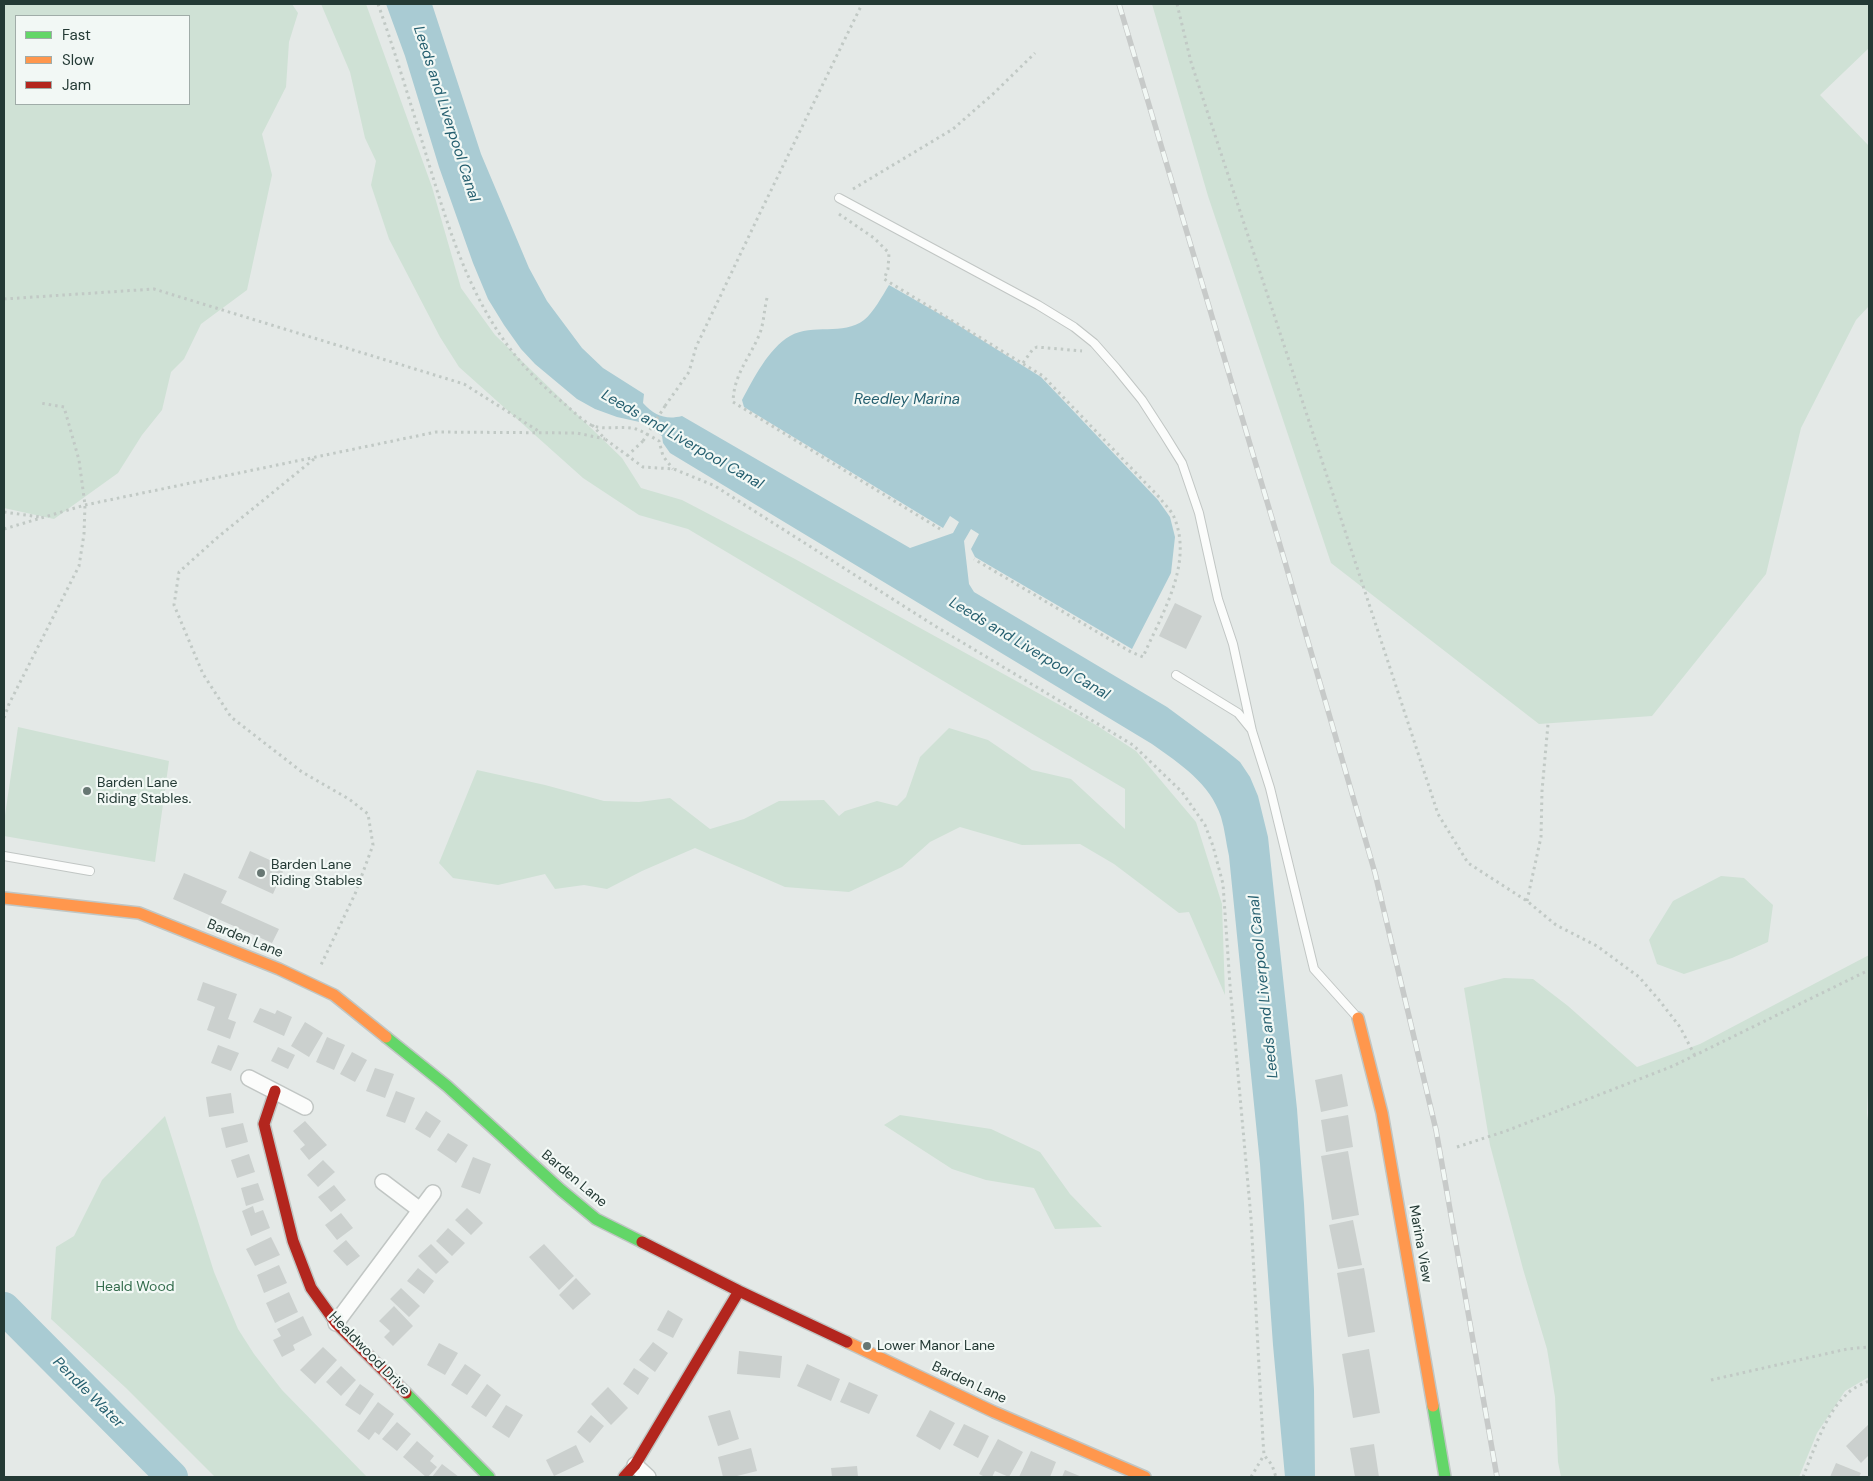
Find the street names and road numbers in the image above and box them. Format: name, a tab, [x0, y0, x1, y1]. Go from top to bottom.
street label: Barden Lane	[205, 916, 285, 962]
street label: Barden Lane	[538, 1147, 610, 1211]
street label: Marina View	[1405, 1204, 1435, 1284]
street label: Healdwood Drive	[325, 1309, 413, 1399]
street label: Barden Lane	[929, 1358, 1009, 1408]

